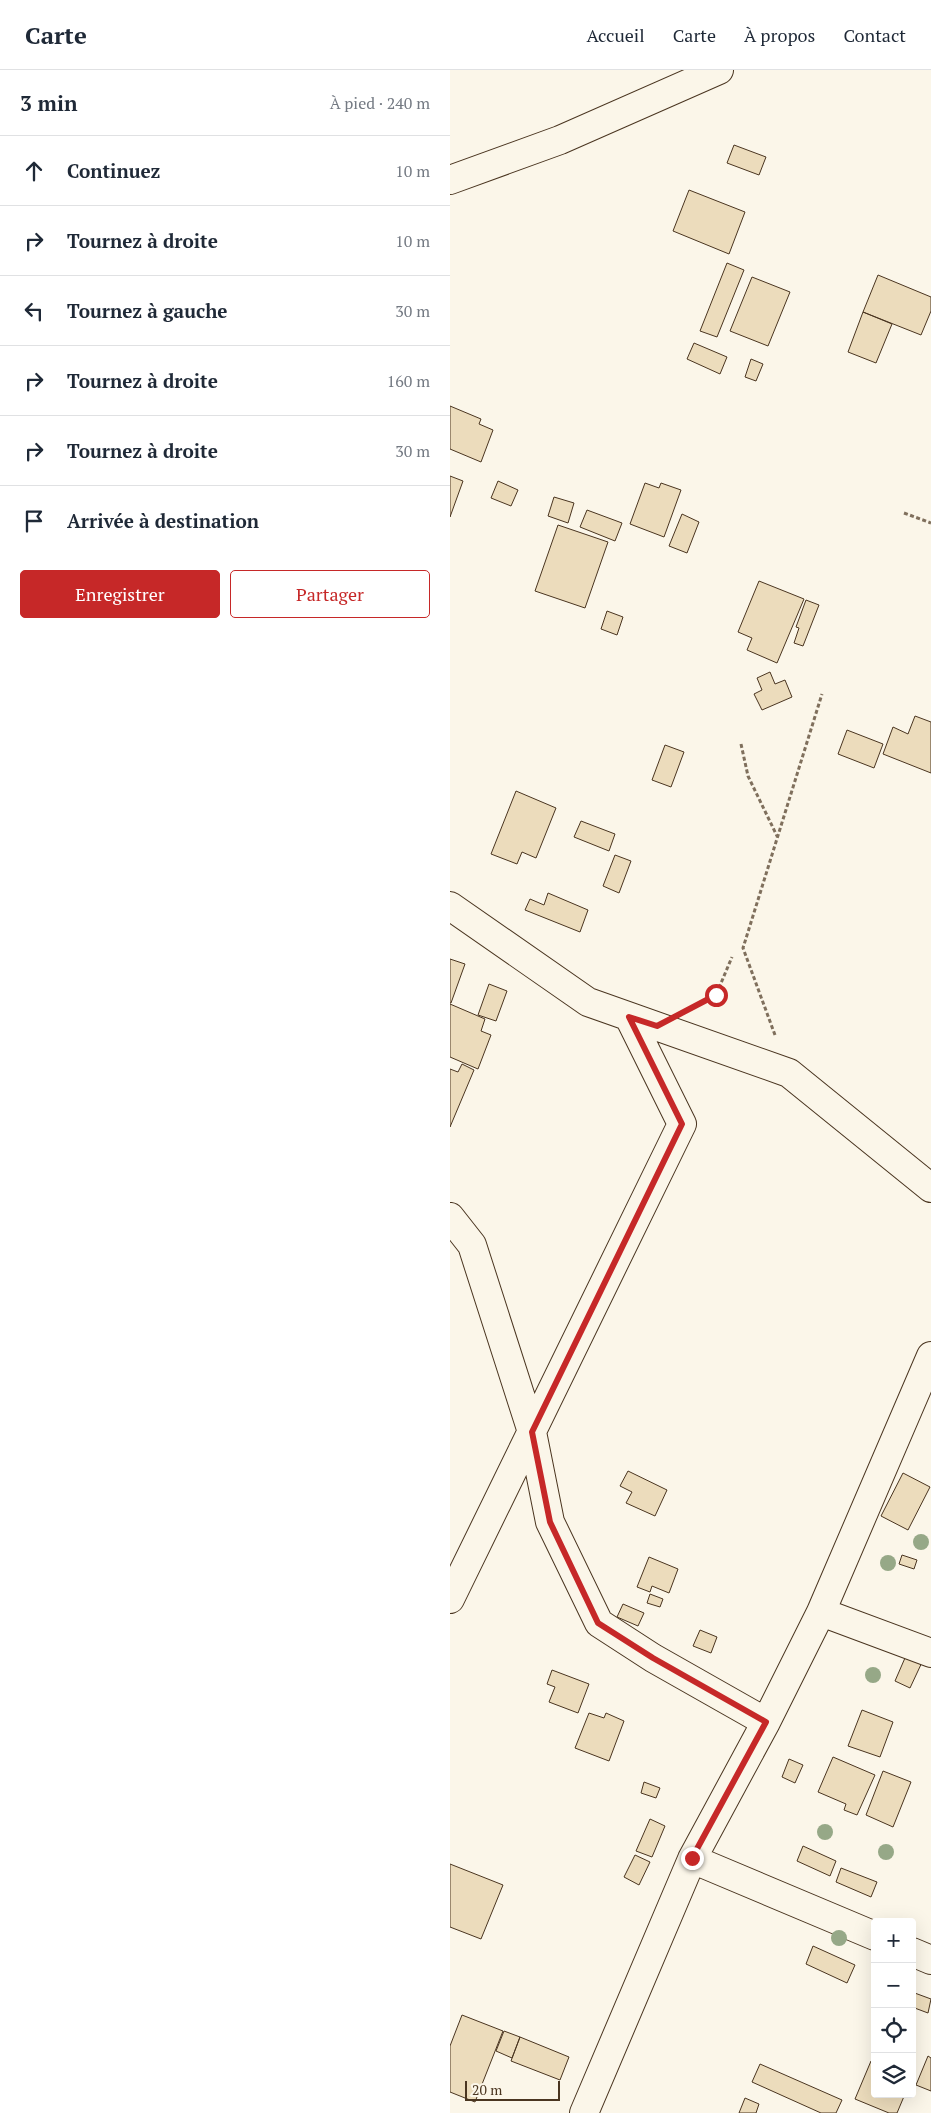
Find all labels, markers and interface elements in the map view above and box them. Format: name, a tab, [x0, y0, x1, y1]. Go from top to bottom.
text: Carte	[25, 19, 87, 51]
text: Accueil	[586, 23, 645, 47]
text: Carte	[673, 23, 716, 47]
text: À propos	[744, 23, 815, 47]
text: Contact	[843, 23, 906, 47]
text: 3 min	[20, 89, 77, 117]
text: À pied · 240 m	[330, 92, 430, 114]
icon: ahead	[20, 157, 48, 185]
text: Continuez	[67, 158, 160, 183]
text: 10 m	[395, 160, 430, 182]
icon: right	[20, 227, 48, 255]
text: Tournez à droite	[67, 228, 218, 253]
text: 10 m	[395, 230, 430, 252]
icon: left	[20, 297, 48, 325]
text: Tournez à gauche	[67, 298, 228, 323]
text: 30 m	[395, 300, 430, 322]
icon: right	[20, 367, 48, 395]
text: Tournez à droite	[67, 368, 218, 393]
text: 160 m	[387, 370, 430, 392]
icon: right	[20, 437, 48, 465]
text: Tournez à droite	[67, 438, 218, 463]
text: 30 m	[395, 440, 430, 462]
icon: arrive	[20, 507, 48, 535]
text: Arrivée à destination	[67, 508, 259, 533]
button: Enregistrer	[20, 570, 220, 618]
button: Partager	[230, 570, 430, 618]
route start	[705, 984, 728, 1007]
route end	[681, 1847, 704, 1870]
map controls	[871, 1918, 916, 2098]
button: +	[871, 1918, 916, 1963]
button: −	[871, 1963, 916, 2008]
button: locate	[871, 2008, 916, 2053]
button: layers	[871, 2053, 916, 2098]
scale bar	[465, 2078, 560, 2101]
text: 20 m	[472, 2080, 502, 2099]

